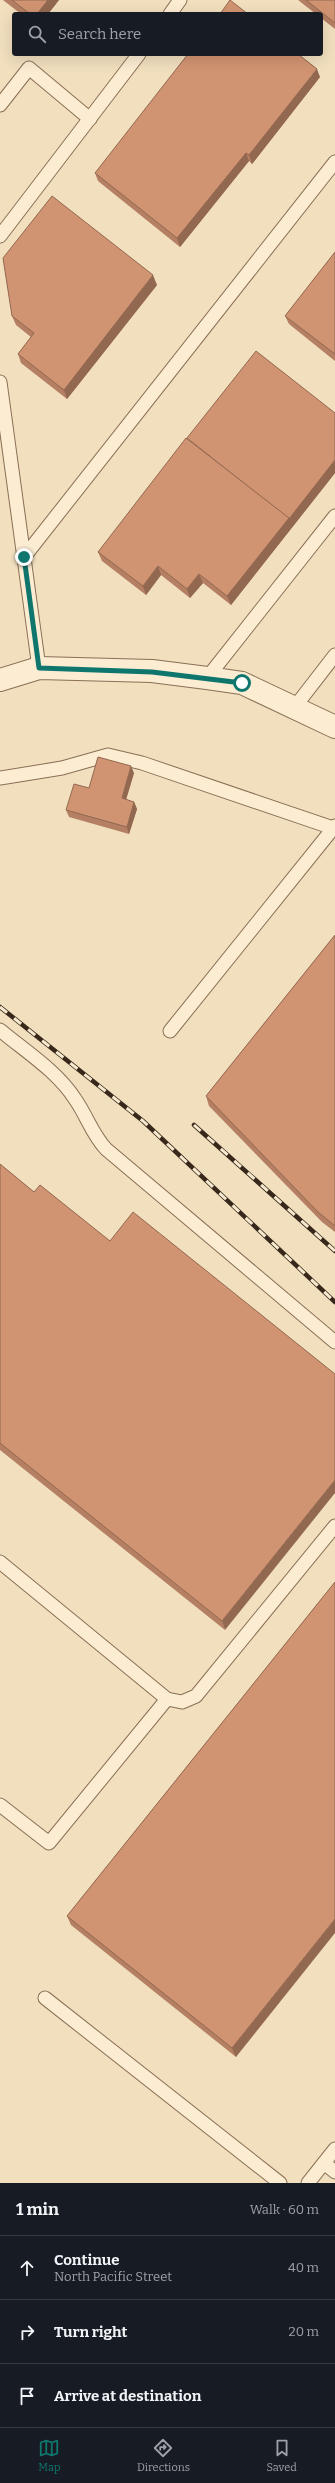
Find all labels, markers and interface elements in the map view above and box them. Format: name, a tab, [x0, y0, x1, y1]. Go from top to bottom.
search box	[12, 12, 323, 56]
icon: search	[26, 23, 48, 45]
text: Search here	[58, 25, 141, 43]
route end	[15, 548, 33, 566]
route start	[233, 674, 251, 692]
text: 1 min	[16, 2199, 59, 2220]
text: Walk · 60 m	[250, 2202, 319, 2217]
text: Continue	[54, 2251, 120, 2269]
icon: ahead	[16, 2257, 38, 2279]
text: 40 m	[288, 2260, 319, 2275]
text: North Pacific Street	[54, 2269, 172, 2284]
icon: right	[16, 2321, 38, 2343]
text: Turn right	[54, 2323, 127, 2341]
text: 20 m	[289, 2324, 319, 2339]
icon: arrive	[16, 2385, 38, 2407]
text: Arrive at destination	[54, 2387, 201, 2405]
tab: Map	[38, 2437, 60, 2474]
tab: Directions	[137, 2437, 190, 2474]
tab: Saved	[266, 2437, 297, 2474]

